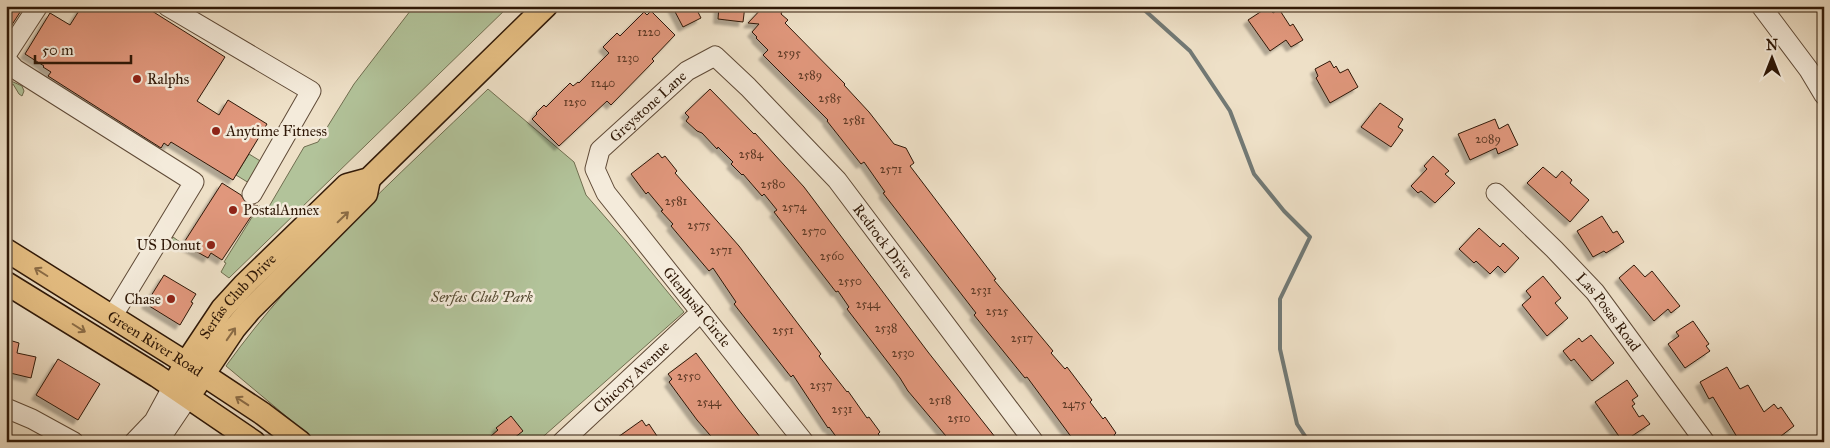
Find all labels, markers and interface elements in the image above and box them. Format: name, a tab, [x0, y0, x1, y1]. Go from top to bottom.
house number: 1220	[637, 25, 661, 39]
scale bar	[35, 32, 131, 64]
north arrow	[1748, 32, 1798, 82]
text: N	[1766, 37, 1778, 54]
text: 50 m	[42, 41, 74, 59]
house number: 2595	[777, 46, 801, 60]
house number: 1230	[617, 51, 639, 65]
street label: Greystone Lane	[606, 67, 690, 146]
house number: 2589	[798, 68, 822, 82]
place label: Ralphs	[147, 70, 189, 88]
marker: Ralphs	[131, 73, 143, 85]
house number: 1240	[591, 76, 615, 90]
house number: 2585	[818, 91, 842, 105]
house number: 1250	[563, 95, 587, 109]
house number: 2581	[843, 113, 866, 127]
place label: Anytime Fitness	[225, 122, 327, 140]
marker: Anytime Fitness	[210, 125, 222, 137]
house number: 2089	[1475, 132, 1501, 146]
house number: 2584	[739, 147, 764, 161]
house number: 2571	[880, 162, 903, 176]
house number: 2580	[761, 177, 785, 191]
house number: 2581	[665, 194, 688, 208]
house number: 2574	[782, 200, 806, 214]
street label: Redrock Drive	[849, 200, 917, 282]
place label: PostalAnnex	[243, 201, 320, 219]
marker: PostalAnnex	[227, 204, 239, 216]
one-way arrow	[337, 211, 349, 223]
house number: 2575	[687, 218, 711, 232]
house number: 2570	[802, 224, 826, 238]
place label: US Donut	[137, 236, 202, 254]
marker: US Donut	[205, 239, 217, 251]
house number: 2571	[710, 243, 733, 257]
house number: 2560	[820, 249, 844, 263]
street label: Serfas Club Drive	[195, 250, 280, 343]
street label: Glenbush Circle	[659, 263, 735, 351]
one-way arrow	[35, 267, 49, 277]
street label: Las Posas Road	[1572, 269, 1645, 355]
house number: 2550	[838, 274, 862, 288]
house number: 2531	[971, 283, 992, 297]
park label: Serfas Club Park	[430, 288, 533, 306]
place label: Chase	[124, 290, 161, 308]
marker: Chase	[165, 293, 177, 305]
house number: 2544	[856, 297, 881, 311]
house number: 2525	[986, 304, 1009, 318]
street label: Green River Road	[104, 307, 206, 381]
house number: 2538	[875, 321, 897, 335]
one-way arrow	[72, 323, 86, 333]
house number: 2551	[772, 323, 794, 337]
one-way arrow	[226, 328, 236, 342]
house number: 2517	[1011, 331, 1033, 345]
street label: Chicory Avenue	[590, 337, 673, 417]
house number: 2530	[891, 346, 915, 360]
house number: 2550	[677, 369, 701, 383]
house number: 2537	[810, 378, 832, 392]
house number: 2518	[929, 393, 951, 407]
one-way arrow	[236, 395, 250, 405]
house number: 2544	[697, 395, 722, 409]
house number: 2475	[1062, 397, 1086, 411]
house number: 2531	[832, 402, 853, 416]
house number: 2510	[947, 411, 971, 425]

